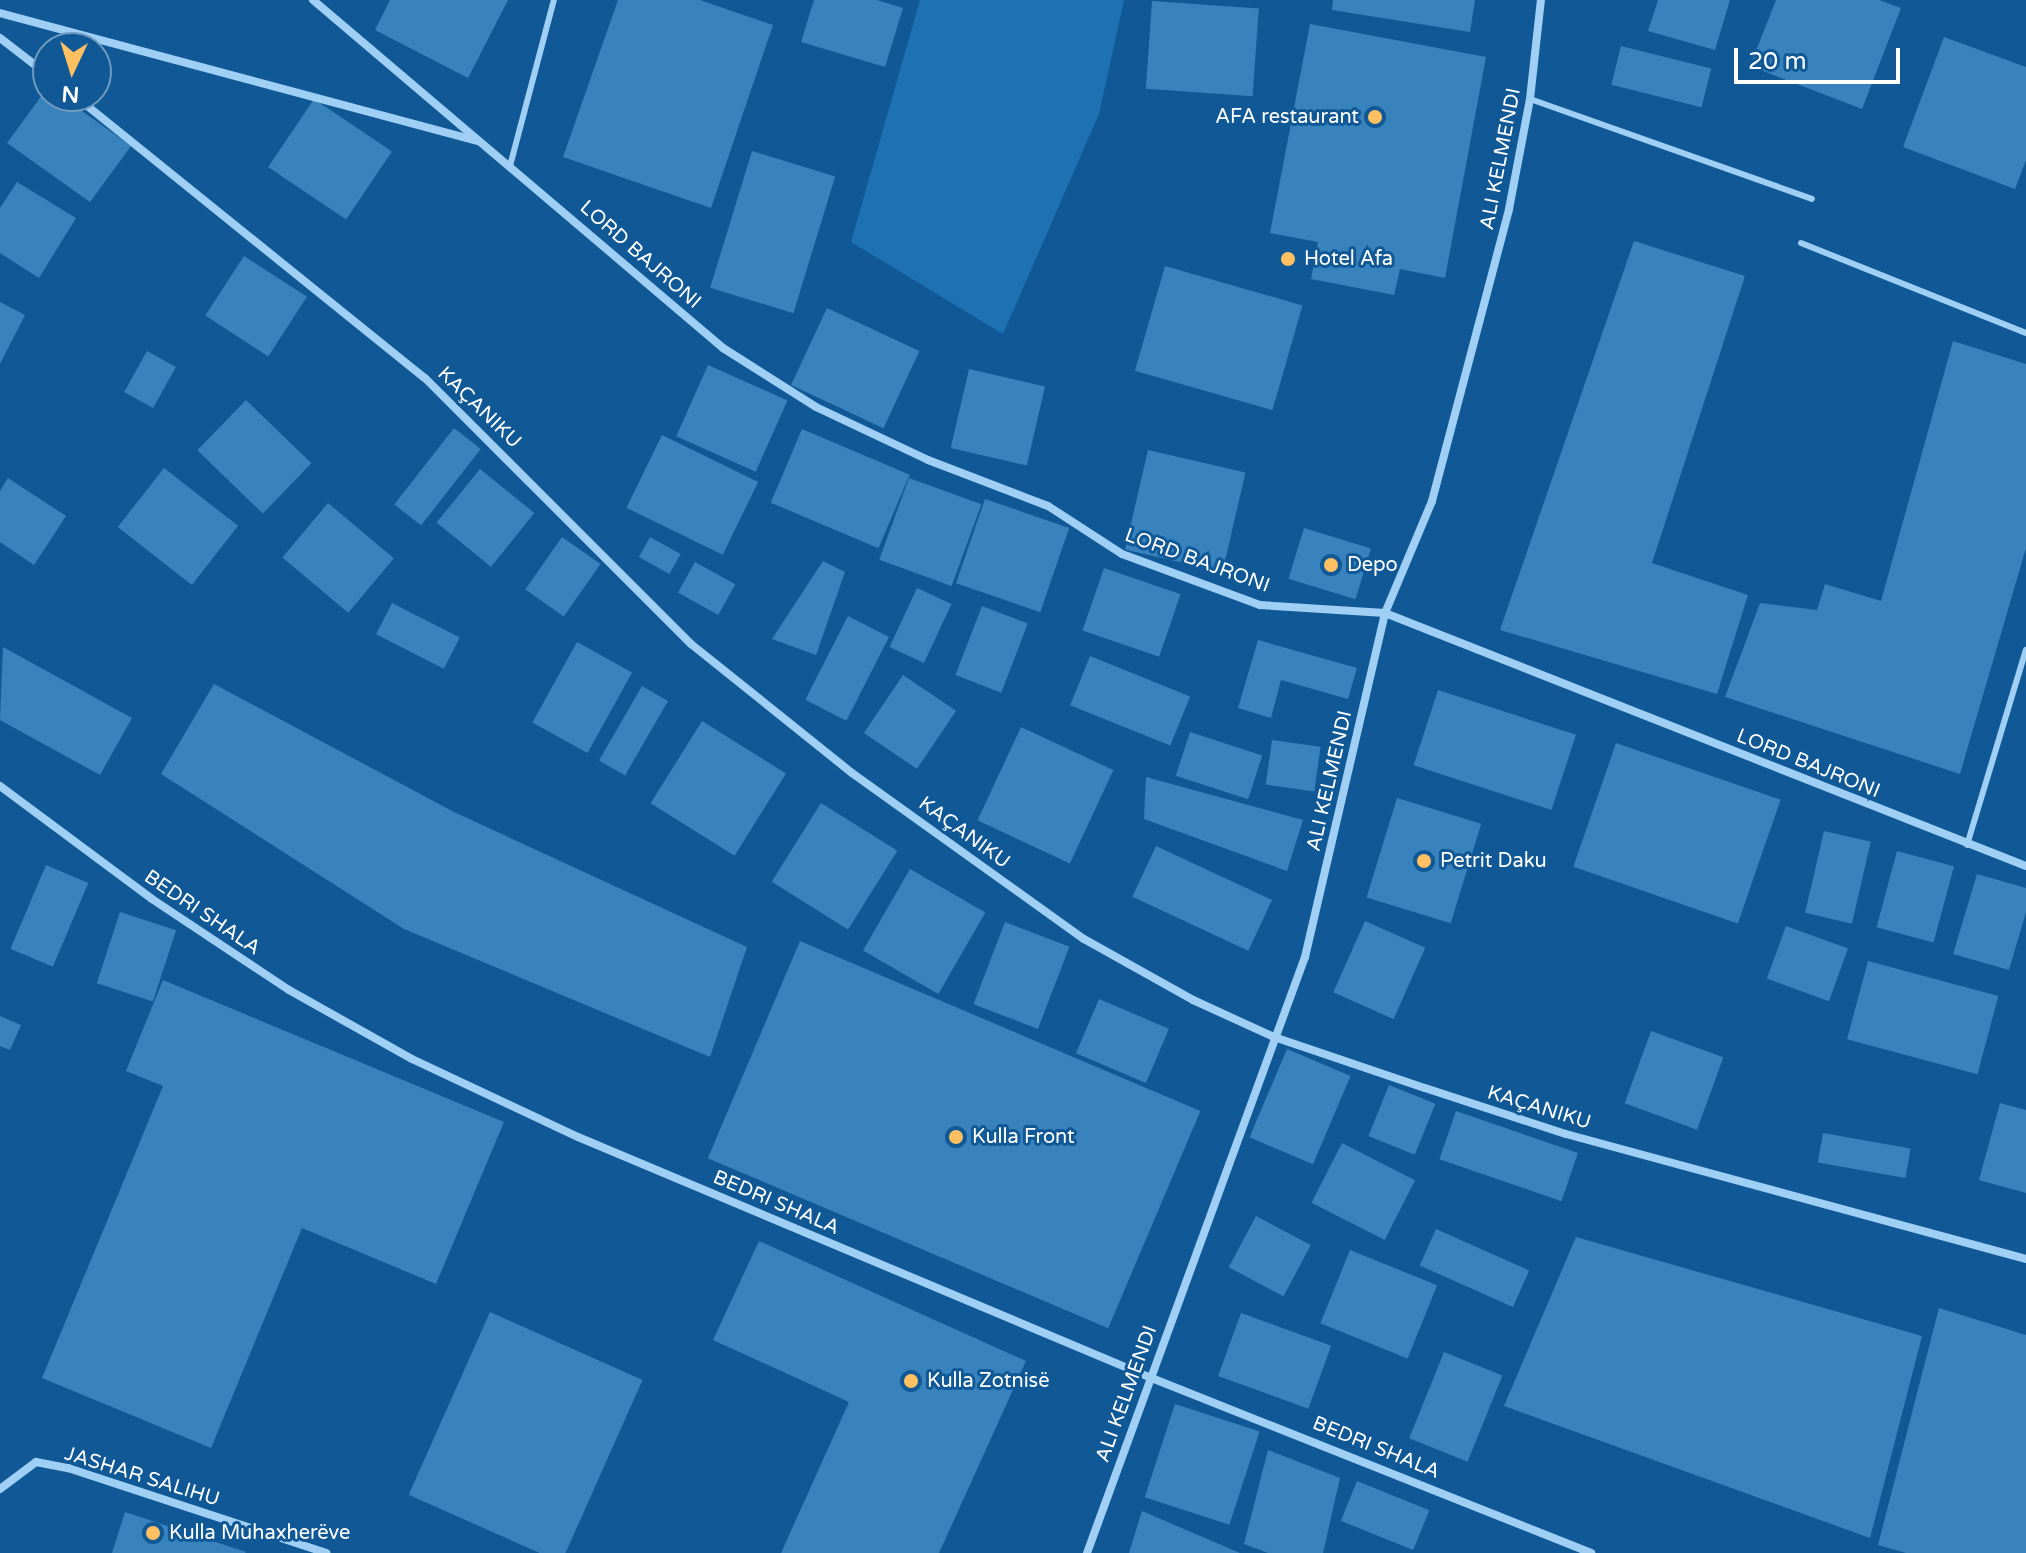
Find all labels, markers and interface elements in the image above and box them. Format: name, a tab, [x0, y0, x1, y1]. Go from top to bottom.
north arrow	[32, 32, 112, 112]
scale bar	[1738, 32, 1904, 82]
text: 20 m	[1748, 47, 1806, 76]
text: N	[61, 80, 80, 108]
street label: ALI KELMENDI	[1475, 86, 1527, 232]
place label: AFA restaurant	[1215, 105, 1359, 129]
marker: AFA restaurant	[1366, 108, 1384, 126]
street label: LORD BAJRONI	[575, 196, 705, 314]
place label: Hotel Afa	[1304, 247, 1393, 271]
marker: Hotel Afa	[1279, 250, 1297, 268]
street label: KAÇANIKU	[432, 362, 526, 454]
street label: LORD BAJRONI	[1121, 524, 1273, 598]
place label: Depo	[1347, 553, 1398, 577]
marker: Depo	[1322, 556, 1340, 574]
street label: ALI KELMENDI	[1302, 708, 1358, 854]
street label: LORD BAJRONI	[1733, 724, 1883, 804]
street label: KAÇANIKU	[914, 792, 1014, 874]
place label: Petrit Daku	[1440, 849, 1547, 873]
marker: Petrit Daku	[1415, 852, 1433, 870]
street label: BEDRI SHALA	[139, 865, 265, 961]
street label: KAÇANIKU	[1484, 1081, 1594, 1135]
place label: Kulla Front	[972, 1125, 1075, 1149]
marker: Kulla Front	[947, 1128, 965, 1146]
street label: BEDRI SHALA	[709, 1166, 843, 1240]
street label: ALI KELMENDI	[1091, 1322, 1163, 1466]
place label: Kulla Zotnisë	[927, 1369, 1050, 1393]
marker: Kulla Zotnisë	[902, 1372, 920, 1390]
street label: BEDRI SHALA	[1309, 1412, 1443, 1484]
street label: JASHAR SALIHU	[62, 1442, 222, 1512]
place label: Kulla Muhaxherëve	[169, 1521, 350, 1545]
marker: Kulla Muhaxherëve	[144, 1524, 162, 1542]

